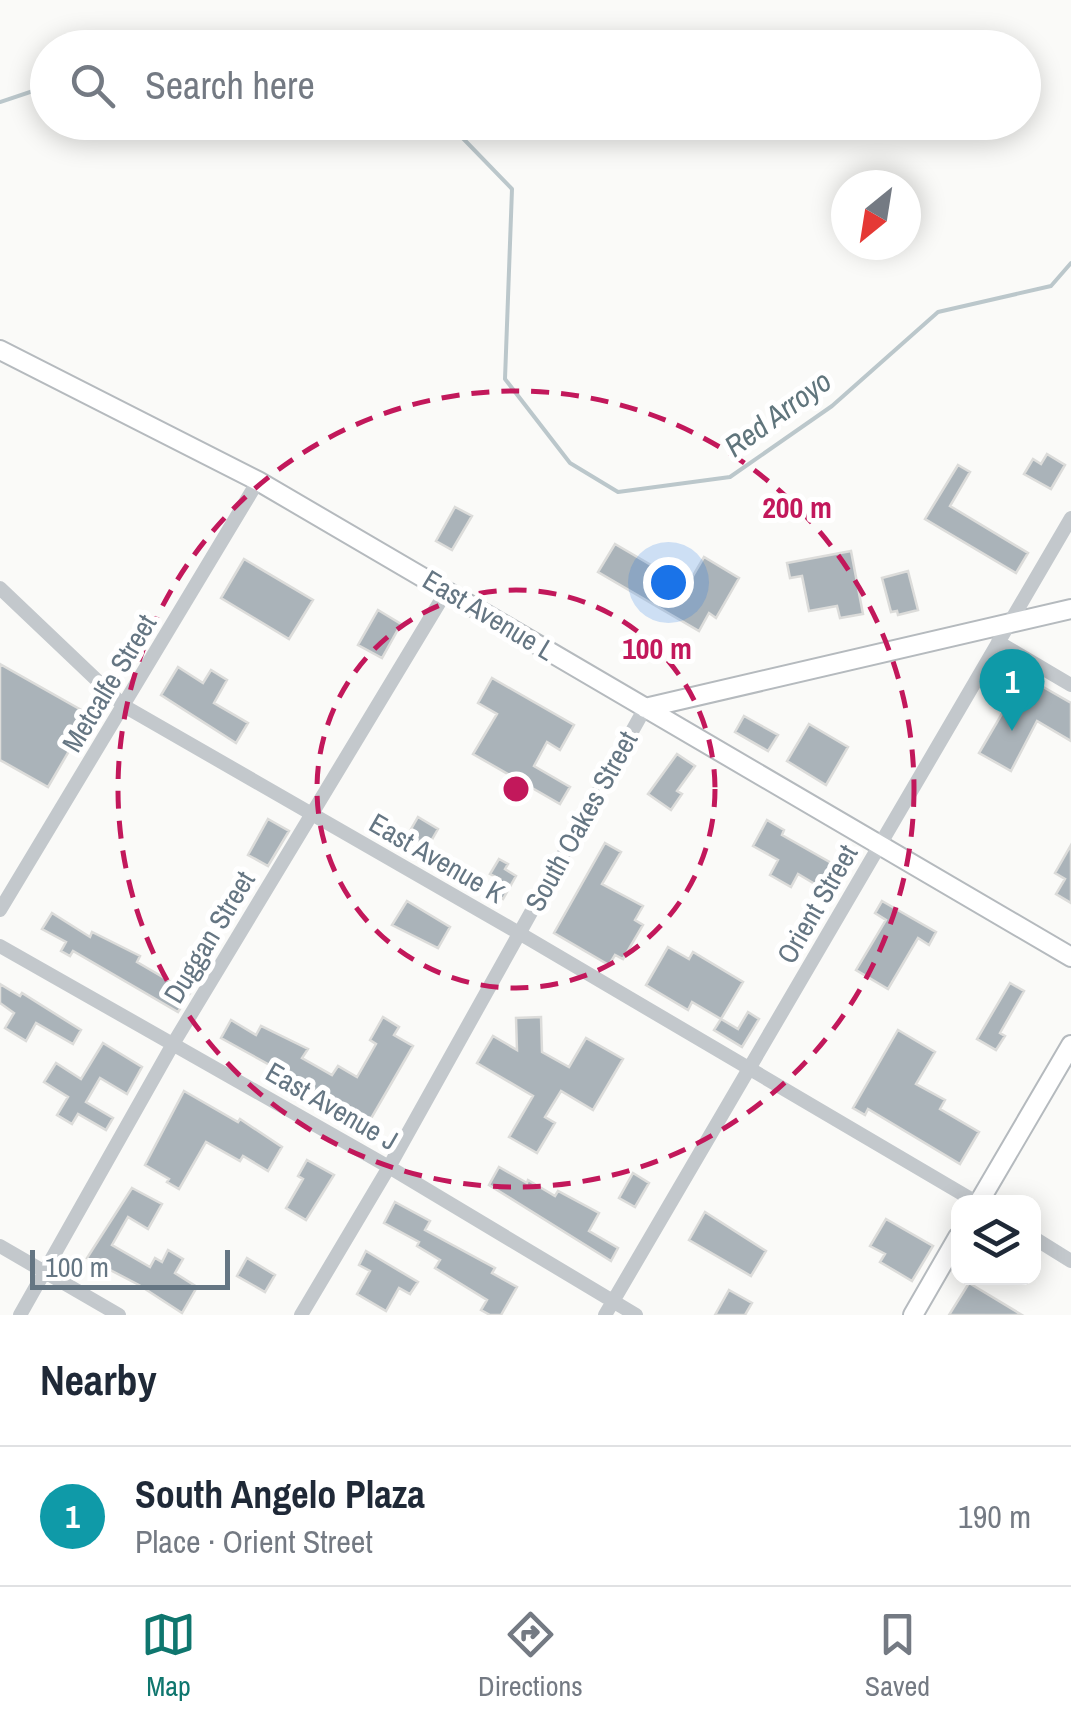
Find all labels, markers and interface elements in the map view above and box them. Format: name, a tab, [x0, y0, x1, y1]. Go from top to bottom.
search box	[30, 30, 1041, 140]
icon: search	[65, 58, 120, 113]
text: Search here	[145, 60, 315, 111]
north arrow	[831, 170, 921, 260]
water label: Red Arroyo	[716, 361, 839, 465]
text: 200 m	[762, 487, 832, 527]
your location	[643, 557, 694, 608]
street label: East Avenue L	[416, 561, 562, 669]
street label: Metcalfe Street	[53, 607, 165, 759]
text: 100 m	[622, 628, 692, 668]
pin: 1	[980, 648, 1044, 731]
street label: South Oakes Street	[516, 724, 646, 918]
centre of rings	[498, 771, 534, 807]
street label: East Avenue K	[362, 804, 512, 912]
street label: Orient Street	[768, 838, 866, 970]
street label: Duggan Street	[155, 864, 263, 1010]
street label: East Avenue J	[259, 1053, 405, 1159]
map controls	[951, 1195, 1041, 1285]
button: layers	[951, 1195, 1041, 1285]
scale bar	[30, 1245, 230, 1290]
text: 100 m	[45, 1248, 109, 1286]
text: Nearby	[40, 1352, 157, 1408]
text: South Angelo Plaza	[135, 1469, 425, 1520]
text: 1	[65, 1495, 80, 1538]
text: 190 m	[958, 1495, 1031, 1538]
text: Place · Orient Street	[135, 1520, 373, 1563]
tab: Map	[141, 1607, 196, 1705]
tab: Directions	[478, 1607, 583, 1705]
tab: Saved	[865, 1607, 930, 1705]

